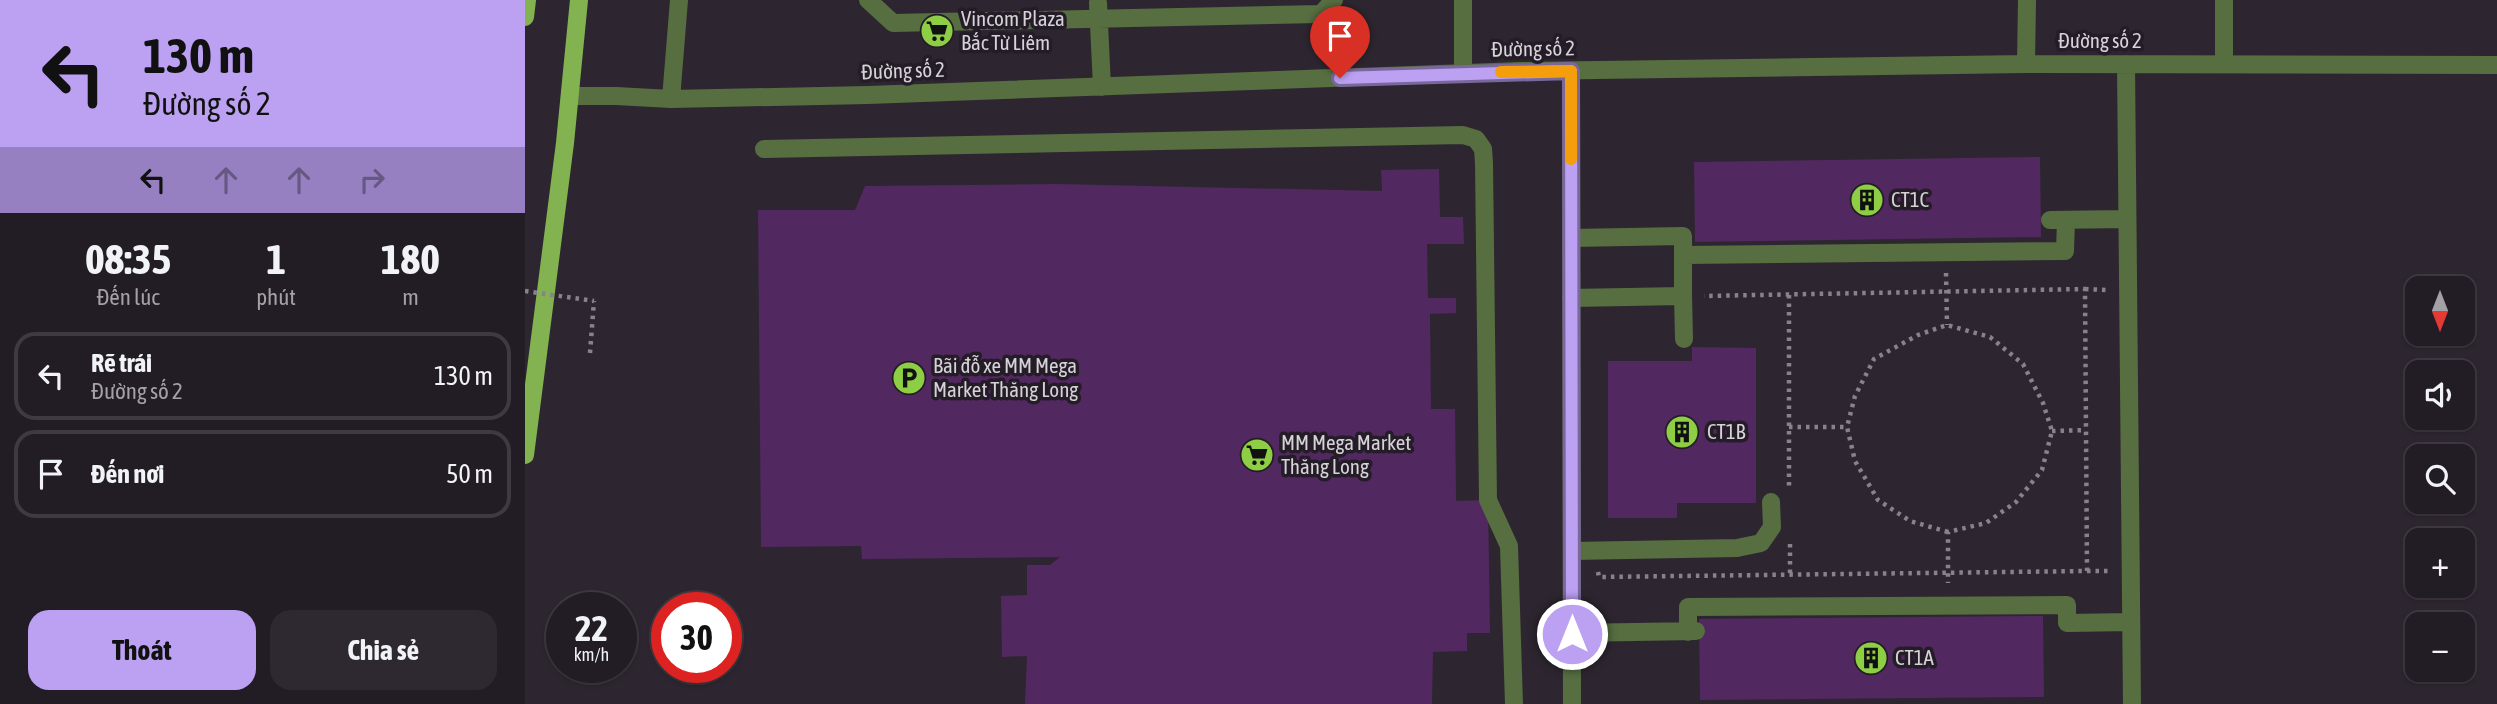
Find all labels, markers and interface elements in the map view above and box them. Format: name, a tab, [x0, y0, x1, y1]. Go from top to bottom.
place label: Vincom Plaza Bắc Từ Liêm	[961, 6, 1065, 54]
pin	[1310, 6, 1370, 78]
supermarket icon: Vincom Plaza Bắc Từ Liêm	[918, 12, 956, 50]
icon: arrive	[1321, 17, 1359, 55]
text: 130 m	[143, 27, 254, 83]
icon: left	[28, 28, 119, 119]
street label: Đường số 2	[2058, 28, 2142, 52]
street label: Đường số 2	[1491, 35, 1575, 61]
street label: Đường số 2	[861, 57, 945, 83]
text: Đường số 2	[143, 85, 271, 122]
icon: left	[134, 161, 172, 199]
icon: ahead	[207, 161, 245, 199]
icon: ahead	[280, 161, 318, 199]
icon: right	[353, 161, 391, 199]
building icon: CT1C	[1848, 181, 1886, 219]
place label: CT1C	[1891, 187, 1930, 211]
text: 08:35	[85, 235, 171, 283]
text: 1	[266, 235, 286, 283]
text: 180	[381, 235, 440, 283]
north arrow	[2405, 276, 2475, 346]
map controls	[2405, 276, 2475, 682]
text: Đến lúc	[96, 284, 160, 310]
text: phút	[256, 284, 296, 310]
text: m	[402, 284, 419, 310]
text: Rẽ trái	[91, 348, 152, 378]
place label: Bãi đỗ xe MM Mega Market Thăng Long	[933, 353, 1078, 401]
icon: left	[32, 357, 70, 395]
parking icon: Bãi đỗ xe MM Mega Market Thăng Long	[890, 359, 928, 397]
button: sound	[2405, 360, 2475, 430]
text: 130 m	[434, 361, 493, 391]
text: Đường số 2	[91, 378, 183, 404]
building icon: CT1B	[1663, 413, 1701, 451]
place label: CT1B	[1707, 419, 1746, 443]
place label: MM Mega Market Thăng Long	[1281, 430, 1411, 478]
supermarket icon: MM Mega Market Thăng Long	[1238, 436, 1276, 474]
button: search	[2405, 444, 2475, 514]
icon: arrive	[32, 455, 70, 493]
text: Đến nơi	[91, 459, 164, 489]
text: 50 m	[446, 459, 493, 489]
button: +	[2405, 528, 2475, 598]
speed limit sign: 30	[651, 592, 742, 683]
position arrow	[1535, 597, 1609, 671]
text: 22	[575, 608, 608, 648]
button: Thoát	[28, 610, 256, 690]
button: Chia sẻ	[270, 610, 497, 690]
button: −	[2405, 612, 2475, 682]
building icon: CT1A	[1852, 639, 1890, 677]
text: km/h	[574, 644, 609, 665]
place label: CT1A	[1895, 645, 1935, 669]

